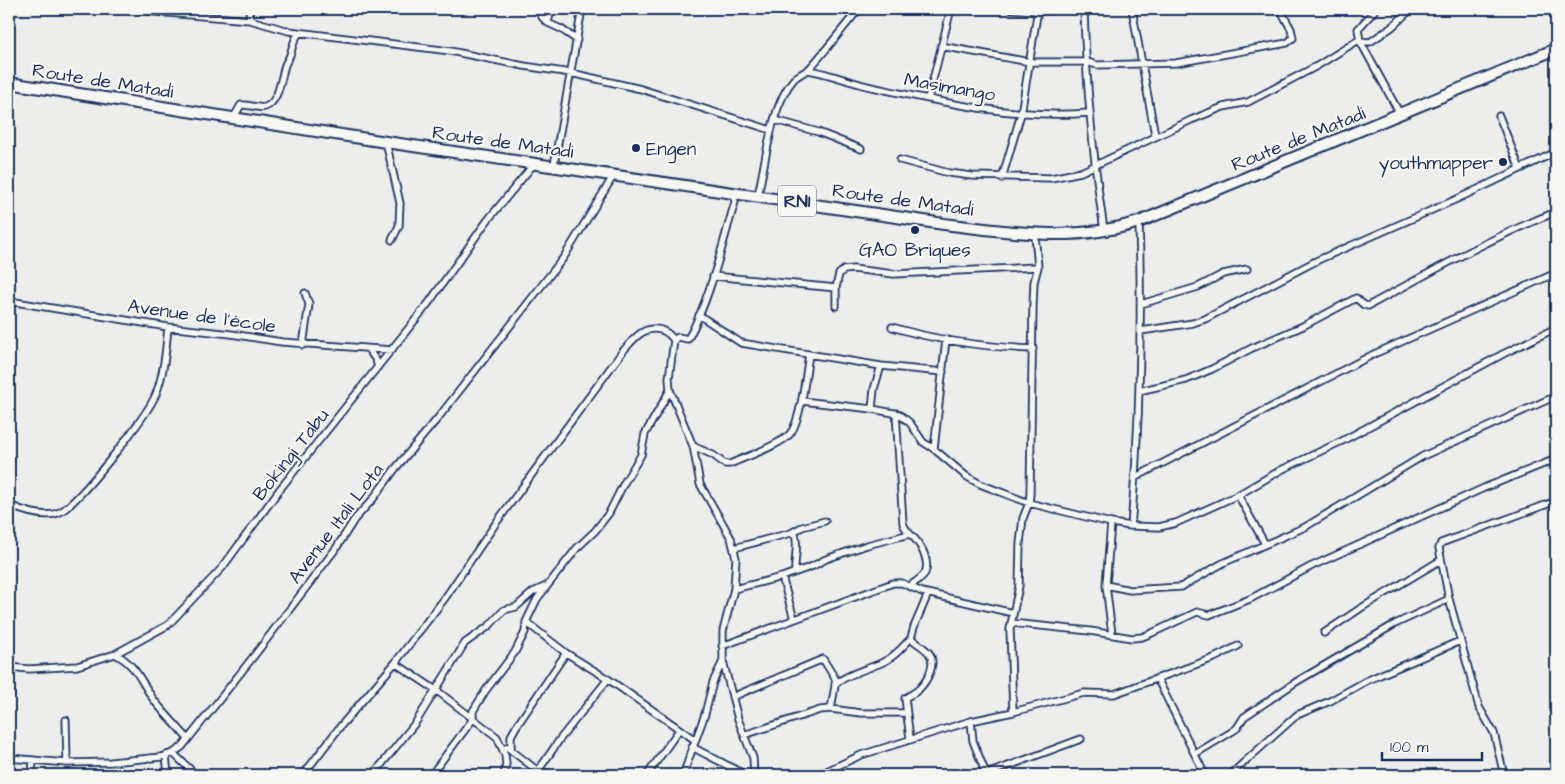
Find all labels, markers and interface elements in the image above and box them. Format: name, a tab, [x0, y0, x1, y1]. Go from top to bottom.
street label: Route de Matadi	[30, 57, 175, 106]
street label: Masimango	[902, 66, 998, 110]
street label: Route de Matadi	[1227, 100, 1370, 179]
street label: Route de Matadi	[430, 119, 575, 166]
place label: Engen	[646, 136, 696, 164]
marker: Engen	[630, 142, 642, 154]
place label: youthmapper	[1379, 150, 1494, 178]
marker: youthmapper	[1497, 156, 1509, 168]
street label: Route de Matadi	[830, 177, 975, 224]
road number: RN1	[778, 186, 816, 217]
marker: GAO Briques	[909, 224, 921, 236]
place label: GAO Briques	[859, 237, 971, 264]
street label: Avenue de l'école	[126, 293, 278, 340]
street label: Bokingi Tabu	[247, 403, 337, 507]
street label: Avenue Itali Lota	[282, 458, 391, 590]
scale bar	[1382, 729, 1482, 761]
text: 100 m	[1390, 737, 1429, 758]

